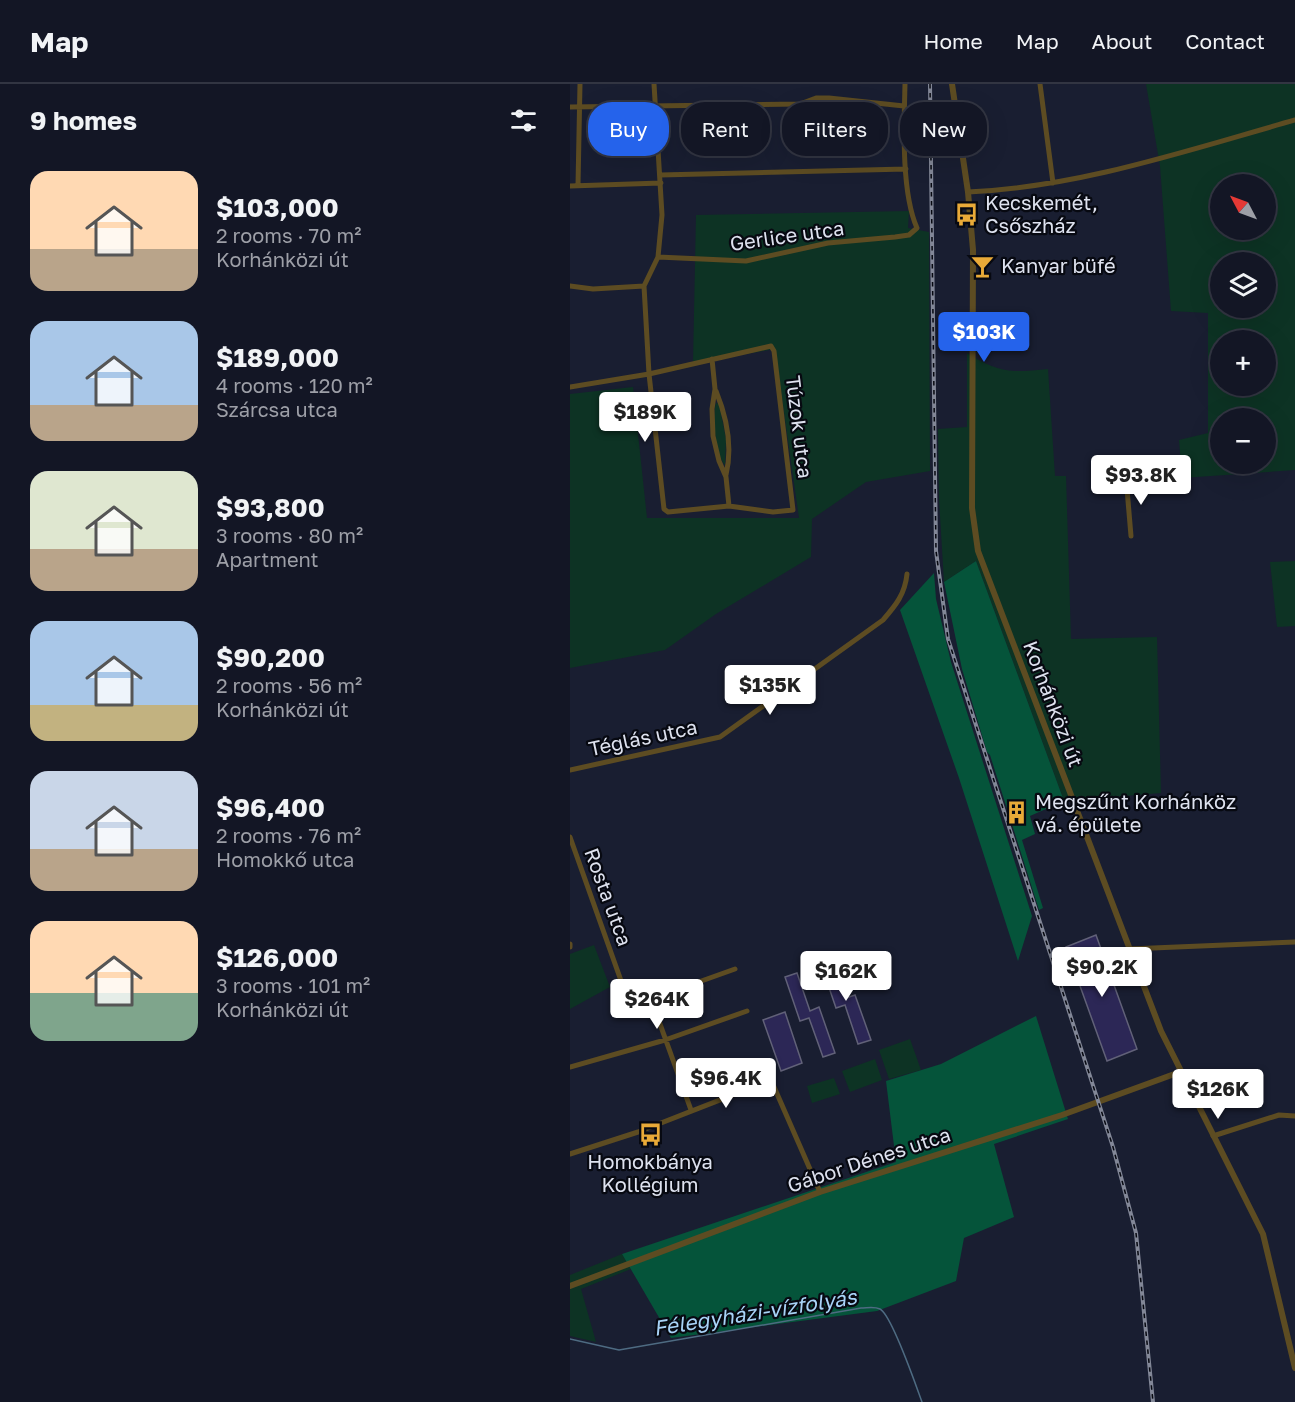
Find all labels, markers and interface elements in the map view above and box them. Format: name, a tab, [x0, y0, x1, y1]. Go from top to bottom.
text: Map	[30, 25, 88, 58]
text: Home	[923, 28, 983, 54]
text: Map	[1016, 28, 1059, 54]
text: About	[1092, 28, 1152, 54]
text: Contact	[1185, 28, 1265, 54]
chip: Buy	[588, 102, 669, 156]
chip: Rent	[681, 102, 770, 156]
chip: Filters	[782, 102, 888, 156]
chip: New	[900, 102, 987, 156]
icon: filters	[507, 104, 540, 137]
text: 9 homes	[30, 105, 137, 136]
north arrow	[1210, 174, 1276, 240]
map controls	[1210, 174, 1276, 474]
place label: Kecskemét, Csőszház	[985, 190, 1098, 237]
text: $103,000	[216, 192, 339, 223]
icon: home	[78, 195, 150, 267]
bus stop icon: Kecskemét, Csőszház	[954, 202, 980, 228]
street label: Gerlice utca	[728, 215, 846, 255]
text: 2 rooms · 70 m²	[216, 223, 361, 247]
text: Korhánközi út	[216, 247, 349, 271]
button: layers	[1210, 252, 1276, 318]
bar icon: Kanyar büfé	[970, 253, 996, 279]
place label: Kanyar büfé	[1001, 253, 1116, 277]
pin: $103K	[942, 312, 1026, 363]
text: $103K	[952, 319, 1016, 343]
button: +	[1210, 330, 1276, 396]
text: $189,000	[216, 342, 339, 373]
icon: home	[78, 345, 150, 417]
text: 4 rooms · 120 m²	[216, 373, 373, 397]
street label: Túzok utca	[782, 374, 818, 480]
pin: $189K	[603, 392, 687, 443]
text: Szárcsa utca	[216, 397, 338, 421]
text: $189K	[613, 399, 677, 423]
button: −	[1210, 408, 1276, 474]
pin: $93.8K	[1092, 455, 1190, 506]
text: $93.8K	[1105, 462, 1177, 486]
text: $93,800	[216, 492, 325, 523]
icon: home	[78, 495, 150, 567]
text: 3 rooms · 80 m²	[216, 523, 363, 547]
text: Apartment	[216, 547, 319, 571]
street label: Korhánközi út	[1019, 637, 1089, 770]
text: $90,200	[216, 642, 325, 673]
icon: home	[78, 645, 150, 717]
pin: $135K	[728, 665, 812, 716]
text: $135K	[739, 672, 801, 696]
text: 2 rooms · 56 m²	[216, 673, 362, 697]
text: Korhánközi út	[216, 697, 349, 721]
street label: Téglás utca	[586, 714, 699, 760]
place label: Megszűnt Korhánköz vá. épülete	[1035, 789, 1236, 836]
text: $96,400	[216, 792, 325, 823]
icon: home	[78, 795, 150, 867]
building icon: Megszűnt Korhánköz vá. épülete	[1004, 800, 1030, 826]
text: 2 rooms · 76 m²	[216, 823, 361, 847]
street label: Rosta utca	[580, 844, 638, 949]
text: Homokkő utca	[216, 847, 354, 871]
text: $126,000	[216, 942, 338, 973]
icon: home	[78, 945, 150, 1017]
pin: $90.2K	[1053, 947, 1151, 998]
pin: $162K	[804, 951, 888, 1002]
text: $90.2K	[1066, 954, 1138, 978]
text: $162K	[814, 958, 878, 982]
text: 3 rooms · 101 m²	[216, 973, 370, 997]
pin: $264K	[615, 979, 699, 1030]
text: $264K	[624, 986, 690, 1010]
text: Korhánközi út	[216, 997, 349, 1021]
pin: $96.4K	[677, 1058, 775, 1109]
text: $96.4K	[690, 1065, 762, 1089]
pin: $126K	[1176, 1069, 1260, 1120]
text: $126K	[1186, 1076, 1250, 1100]
bus stop icon: Homokbánya Kollégium	[637, 1121, 663, 1147]
street label: Gábor Dénes utca	[784, 1121, 953, 1197]
place label: Homokbánya Kollégium	[587, 1149, 713, 1196]
water label: Félegyházi-vízfolyás	[651, 1283, 859, 1341]

